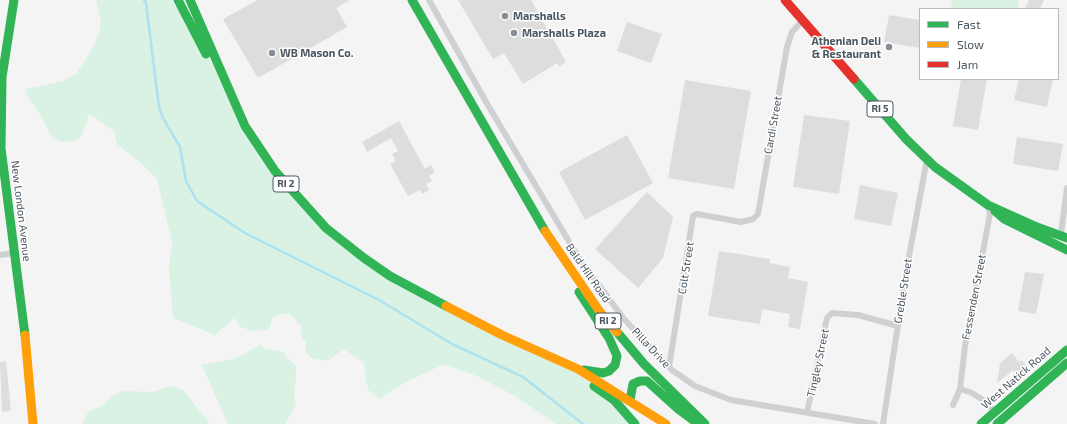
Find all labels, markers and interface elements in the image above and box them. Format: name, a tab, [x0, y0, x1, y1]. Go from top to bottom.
legend	[919, 8, 1059, 80]
place label: Marshalls	[513, 9, 566, 23]
marker: Marshalls	[500, 11, 510, 21]
text: Fast	[957, 17, 980, 31]
place label: Marshalls Plaza	[522, 26, 606, 40]
marker: Marshalls Plaza	[509, 28, 519, 38]
place label: Athenian Deli & Restaurant	[811, 34, 881, 60]
text: Slow	[957, 37, 984, 51]
marker: Athenian Deli & Restaurant	[884, 42, 894, 52]
place label: WB Mason Co.	[280, 46, 353, 60]
marker: WB Mason Co.	[267, 48, 277, 58]
text: Jam	[957, 57, 978, 71]
street label: Cardi Street	[761, 95, 785, 155]
road number: RI 5	[867, 101, 893, 117]
street label: New London Avenue	[8, 160, 34, 262]
road number: RI 2	[273, 176, 299, 192]
street label: Bald Hill Road	[563, 241, 613, 305]
street label: Colt Street	[675, 241, 697, 295]
street label: Fessenden Street	[959, 253, 989, 341]
street label: Greble Street	[891, 258, 915, 324]
road number: RI 2	[595, 313, 621, 329]
street label: Pilla Drive	[629, 325, 673, 371]
street label: Tingley Street	[804, 328, 832, 398]
street label: West Natick Road	[979, 344, 1053, 412]

